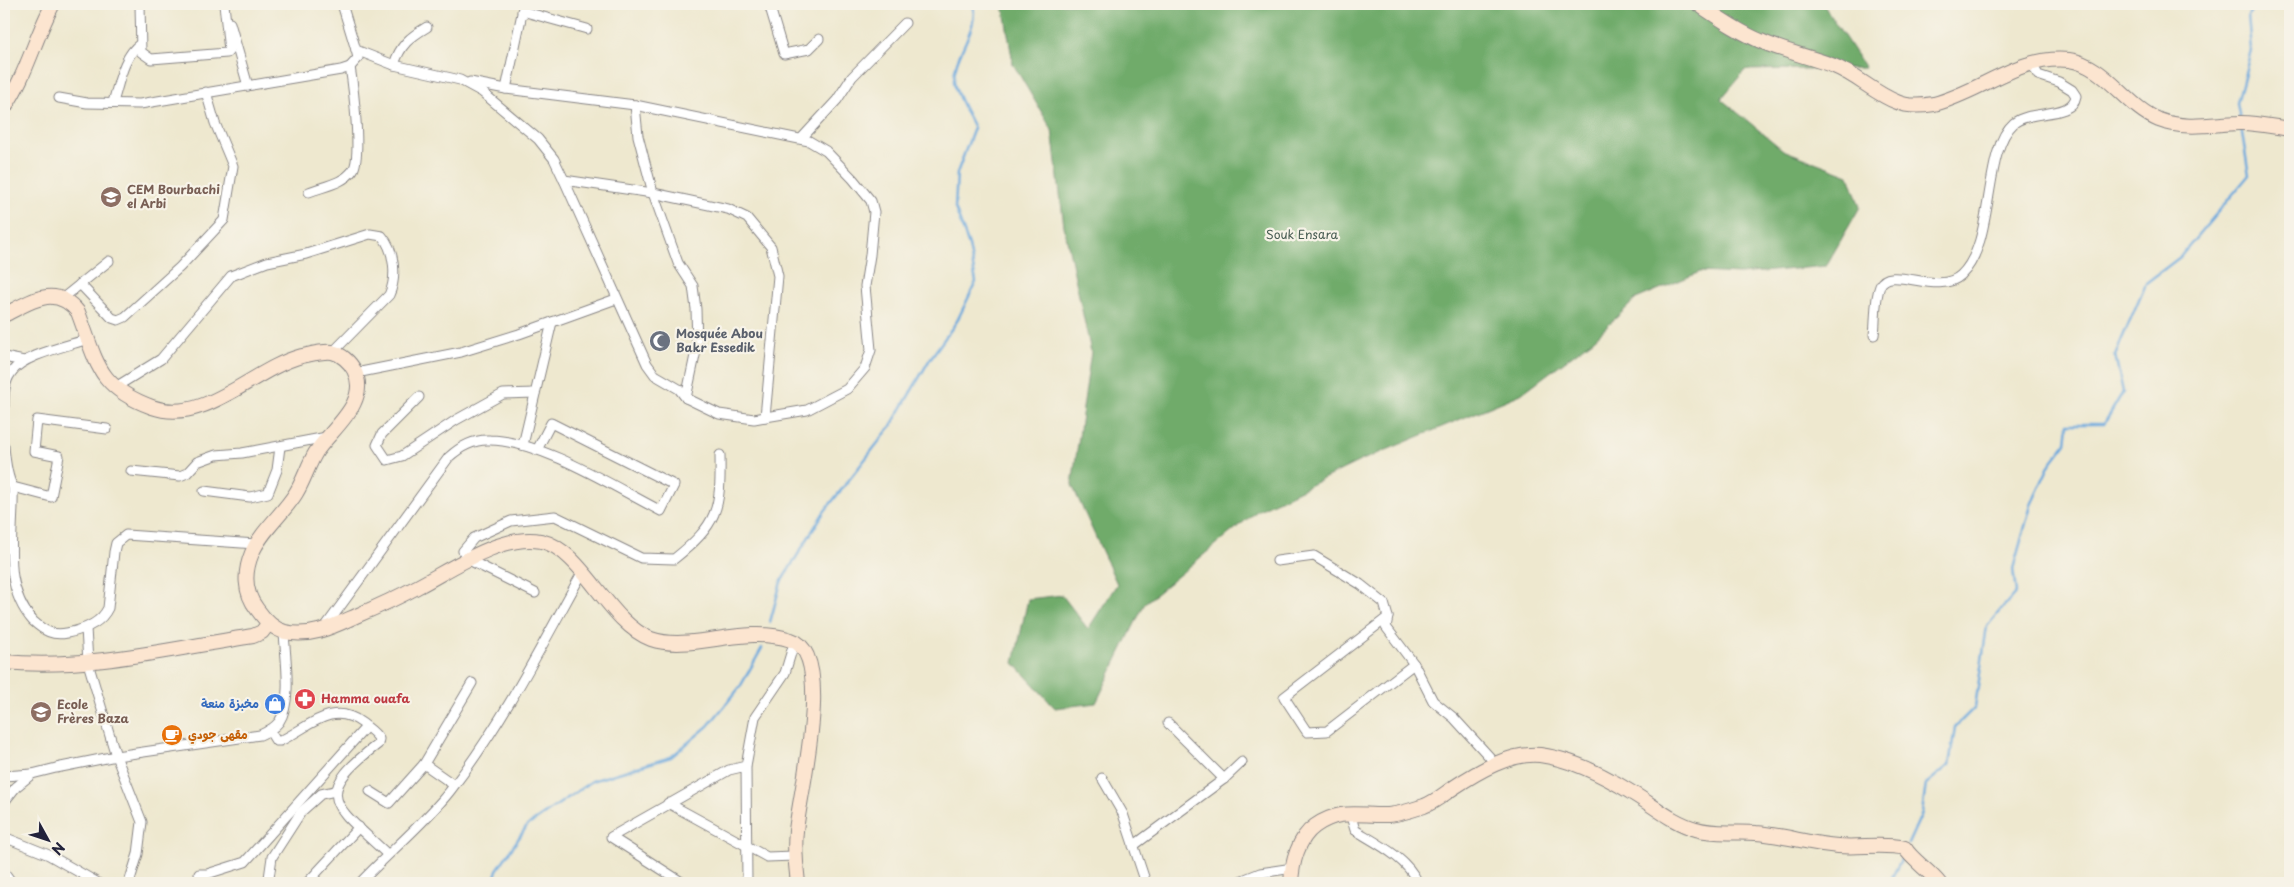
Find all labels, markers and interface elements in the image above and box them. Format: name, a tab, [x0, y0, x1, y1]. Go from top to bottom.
place label: CEM Bourbachi el Arbi	[127, 180, 220, 212]
school or university icon: CEM Bourbachi el Arbi	[99, 185, 123, 209]
park label: Souk Ensara	[1266, 225, 1339, 243]
place label: Mosquée Abou Bakr Essedik	[676, 324, 763, 356]
mosque icon: Mosquée Abou Bakr Essedik	[648, 329, 672, 353]
pharmacy icon: Hamma ouafa	[293, 687, 317, 711]
place label: Hamma ouafa	[321, 689, 411, 707]
shop icon: مخبزة منعة	[263, 692, 287, 716]
place label: مخبزة منعة	[201, 694, 259, 712]
place label: Ecole Frères Baza	[57, 695, 130, 727]
school or university icon: Ecole Frères Baza	[29, 700, 53, 724]
cafe icon: مقهى جودي	[160, 723, 184, 747]
place label: مقهى جودي	[188, 725, 248, 744]
north arrow	[22, 814, 72, 864]
text: N	[47, 838, 70, 860]

